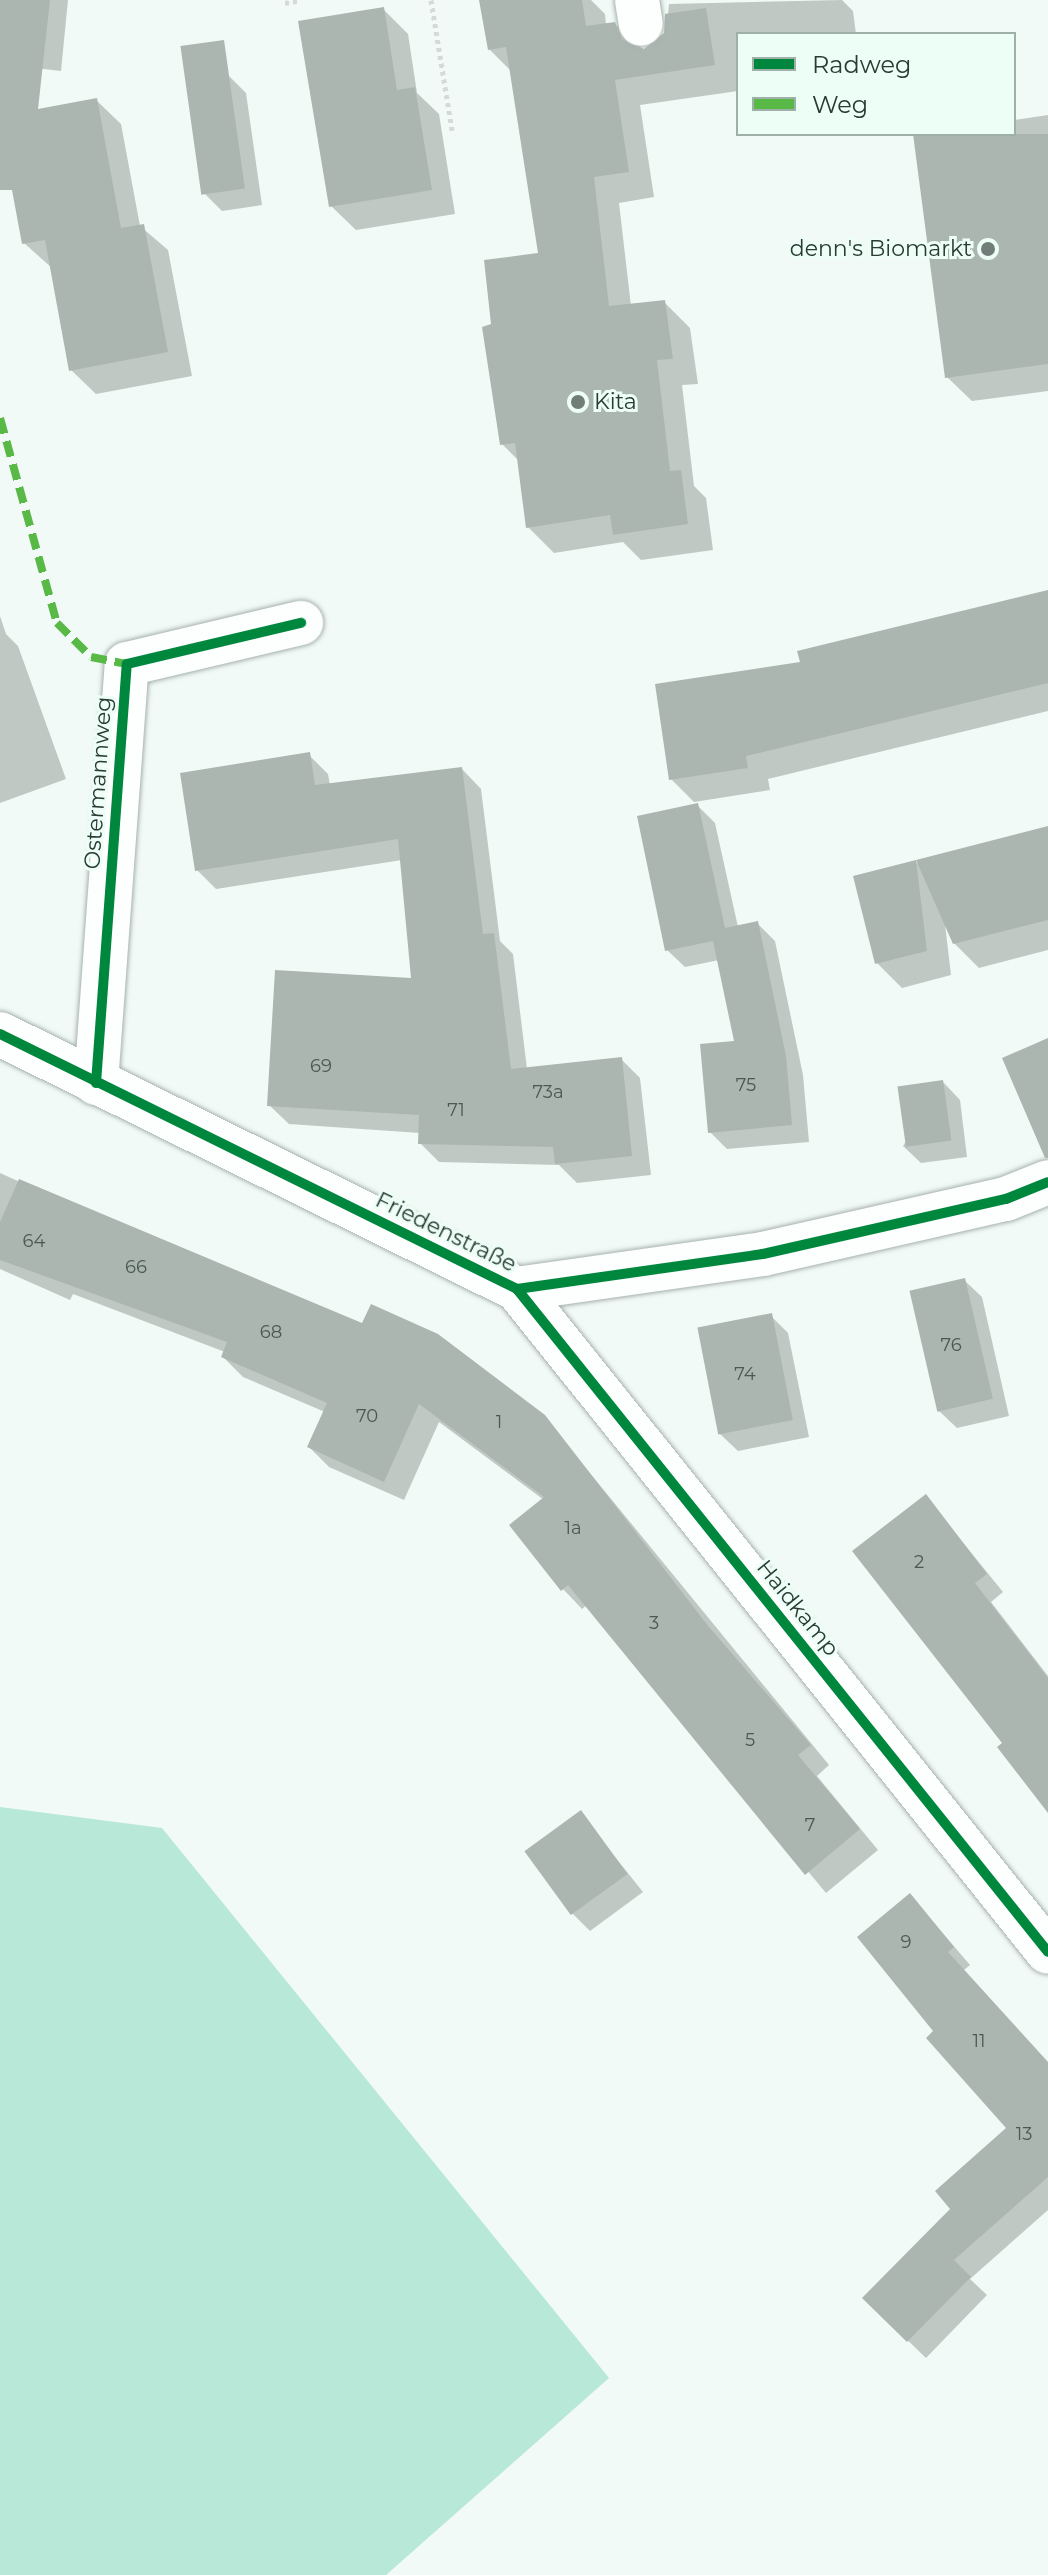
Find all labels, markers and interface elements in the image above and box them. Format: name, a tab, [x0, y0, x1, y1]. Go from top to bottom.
legend	[736, 32, 1016, 136]
text: Radweg	[812, 50, 911, 79]
text: Weg	[812, 90, 868, 119]
place label: denn's Biomarkt	[790, 236, 972, 262]
marker: denn's Biomarkt	[979, 240, 997, 258]
place label: Kita	[594, 389, 637, 415]
marker: Kita	[569, 393, 587, 411]
street label: Ostermannweg	[79, 696, 117, 870]
house number: 69	[310, 1055, 332, 1077]
house number: 75	[736, 1074, 756, 1096]
house number: 73a	[532, 1081, 564, 1103]
house number: 71	[447, 1099, 465, 1121]
street label: Friedenstraße	[371, 1187, 521, 1277]
house number: 64	[23, 1230, 45, 1252]
house number: 66	[125, 1256, 147, 1278]
house number: 68	[260, 1321, 282, 1343]
house number: 76	[940, 1334, 962, 1356]
house number: 74	[734, 1363, 756, 1385]
house number: 70	[356, 1405, 378, 1427]
house number: 1	[496, 1411, 502, 1433]
house number: 1a	[564, 1517, 582, 1539]
house number: 2	[914, 1551, 924, 1573]
street label: Haidkamp	[751, 1555, 845, 1661]
house number: 3	[649, 1612, 659, 1634]
house number: 5	[745, 1729, 755, 1751]
house number: 7	[805, 1814, 815, 1836]
house number: 9	[901, 1931, 911, 1953]
house number: 11	[973, 2030, 985, 2052]
house number: 13	[1016, 2123, 1032, 2145]

